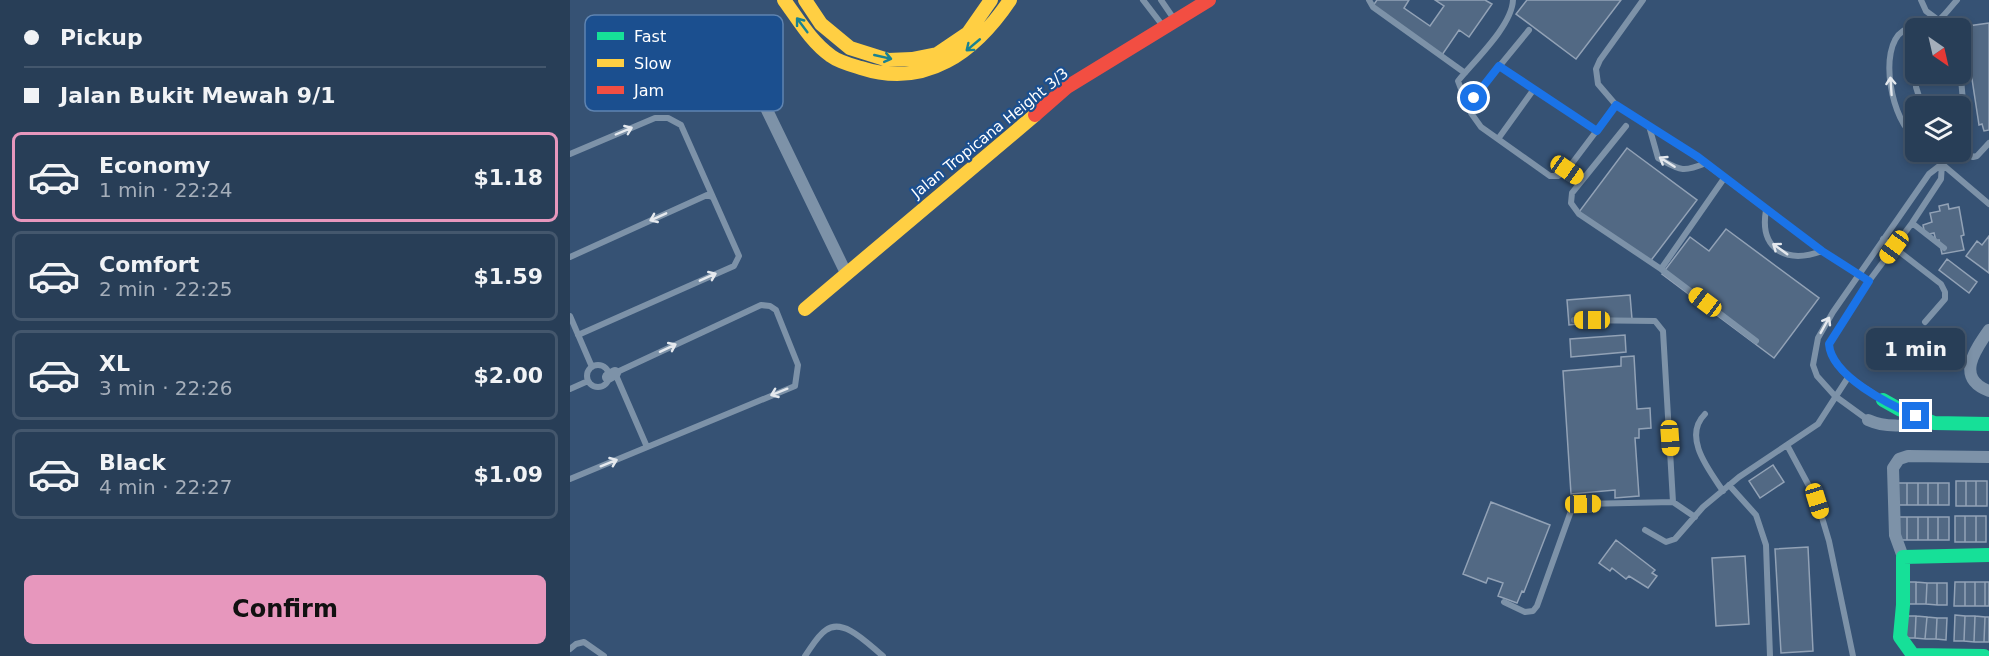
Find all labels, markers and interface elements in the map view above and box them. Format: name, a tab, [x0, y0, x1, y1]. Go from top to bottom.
legend	[585, 15, 783, 111]
one-way arrow	[796, 18, 809, 34]
north arrow	[1905, 18, 1971, 84]
map controls	[1905, 18, 1971, 162]
text: Pickup	[60, 25, 143, 50]
text: Fast	[634, 27, 666, 46]
one-way arrow	[966, 38, 981, 52]
one-way arrow	[873, 52, 892, 63]
text: Slow	[634, 54, 671, 73]
street label: Jalan Tropicana Height 3/3	[907, 64, 1072, 202]
one-way arrow	[1885, 77, 1896, 97]
text: Jam	[633, 81, 664, 100]
text: Jalan Bukit Mewah 9/1	[60, 83, 335, 108]
route start	[1460, 84, 1487, 111]
button: layers	[1905, 96, 1971, 162]
one-way arrow	[614, 125, 633, 136]
icon: car	[27, 150, 81, 204]
car	[1547, 152, 1587, 188]
text: Economy	[99, 153, 210, 178]
one-way arrow	[1659, 156, 1676, 168]
text: $1.18	[473, 165, 543, 190]
text: 1 min · 22:24	[99, 178, 233, 202]
one-way arrow	[650, 212, 668, 223]
car	[1876, 227, 1912, 267]
one-way arrow	[1772, 242, 1788, 255]
icon: car	[27, 249, 81, 303]
text: Comfort	[99, 252, 199, 277]
text: $1.59	[473, 264, 543, 289]
one-way arrow	[699, 271, 717, 283]
text: 2 min · 22:25	[99, 277, 233, 301]
car	[1685, 284, 1725, 320]
car	[1574, 311, 1610, 329]
one-way arrow	[1819, 317, 1831, 334]
callout: 1 min	[1866, 329, 1966, 371]
text: 1 min	[1884, 337, 1947, 361]
one-way arrow	[659, 342, 677, 354]
icon: car	[27, 348, 81, 402]
text: XL	[99, 351, 130, 376]
text: $2.00	[473, 363, 543, 388]
text: 3 min · 22:26	[99, 376, 233, 400]
one-way arrow	[770, 387, 788, 398]
route end	[1902, 402, 1929, 429]
car	[1660, 419, 1680, 457]
icon: car	[27, 447, 81, 501]
text: Black	[99, 450, 166, 475]
one-way arrow	[599, 457, 617, 468]
text: $1.09	[473, 462, 543, 487]
text: 4 min · 22:27	[99, 475, 233, 499]
car	[1803, 481, 1831, 521]
car	[1565, 495, 1601, 513]
button: Confirm	[24, 575, 546, 644]

